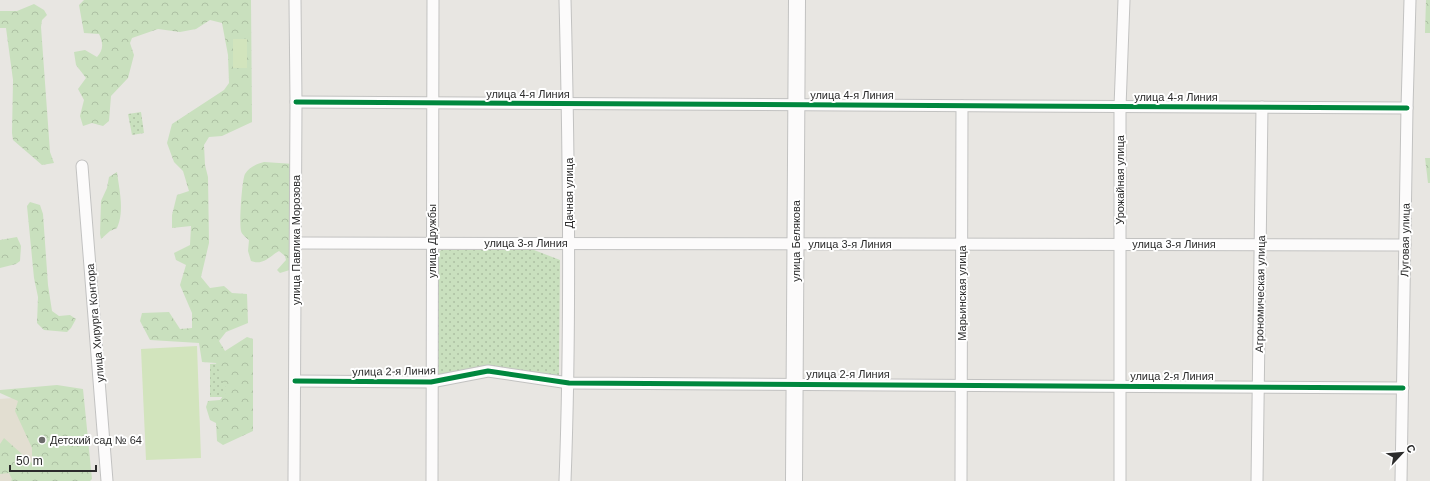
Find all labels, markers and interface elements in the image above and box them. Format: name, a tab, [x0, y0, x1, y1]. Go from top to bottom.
street label: улица 4-я Линия	[486, 88, 570, 100]
street label: улица 4-я Линия	[810, 89, 894, 101]
street label: улица 4-я Линия	[1134, 91, 1218, 103]
street label: Урожайная улица	[1114, 134, 1126, 225]
street label: Дачная улица	[563, 157, 575, 228]
street label: улица Павлика Морозова	[290, 174, 302, 305]
street label: улица Белякова	[790, 199, 802, 282]
street label: Луговая улица	[1398, 202, 1412, 277]
street label: улица Дружбы	[426, 204, 438, 278]
street label: Агрономическая улица	[1253, 234, 1267, 353]
street label: улица 3-я Линия	[484, 237, 568, 249]
street label: улица 3-я Линия	[808, 238, 892, 250]
street label: улица 3-я Линия	[1132, 238, 1216, 250]
street label: Марьинская улица	[956, 244, 968, 341]
street label: улица Хирурга Контора	[84, 262, 106, 383]
street label: улица 2-я Линия	[352, 364, 436, 378]
street label: улица 2-я Линия	[806, 368, 890, 380]
street label: улица 2-я Линия	[1130, 370, 1214, 382]
north arrow	[1382, 433, 1422, 473]
place label: Детский сад № 64	[50, 434, 142, 446]
marker: Детский сад № 64	[37, 435, 47, 445]
text: С	[1404, 442, 1418, 455]
scale bar	[10, 447, 96, 473]
text: 50 m	[16, 454, 43, 468]

